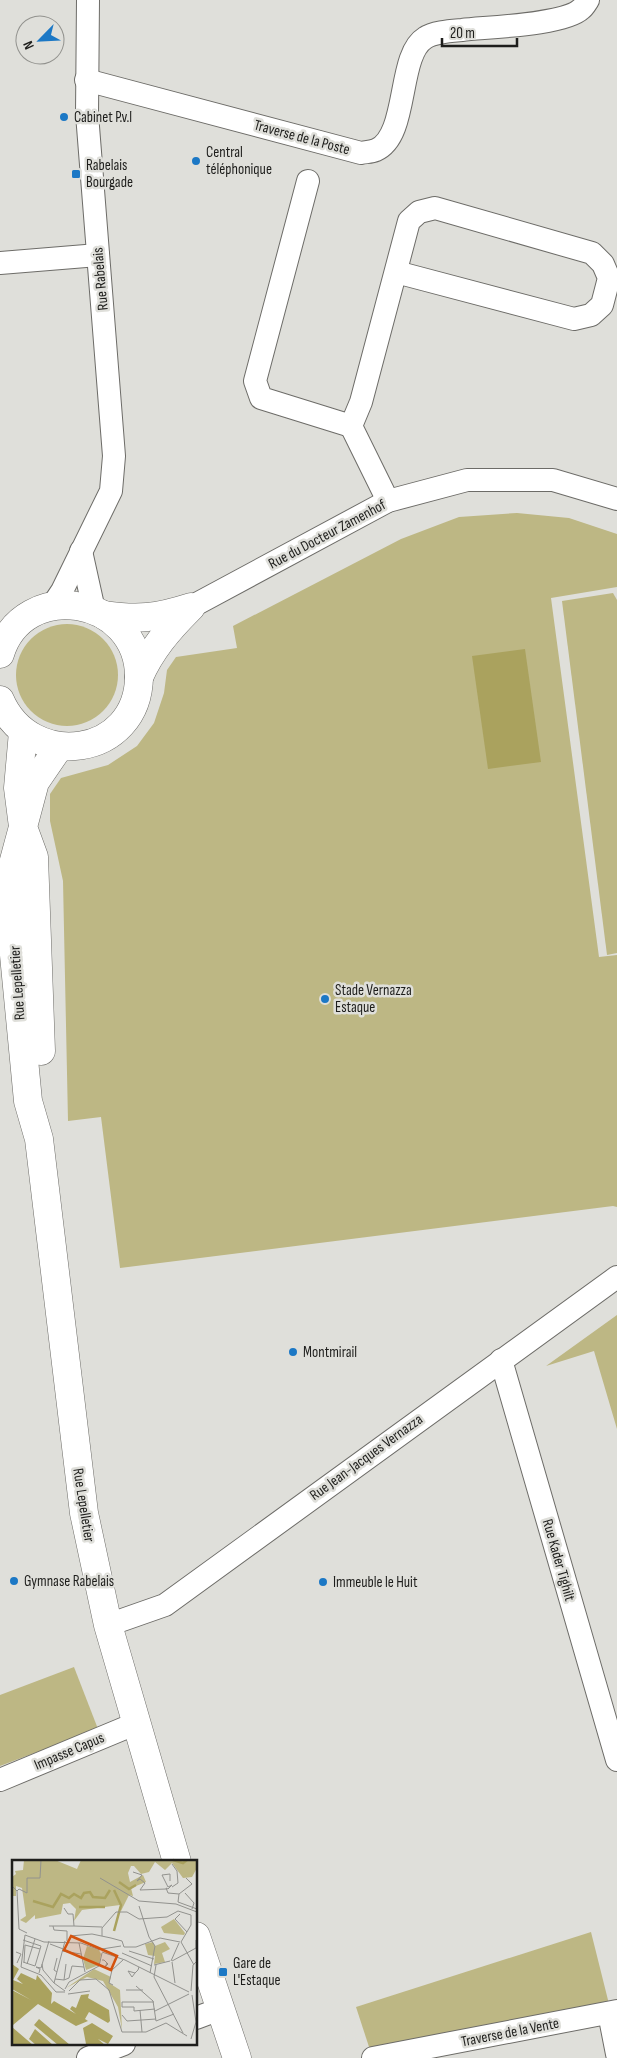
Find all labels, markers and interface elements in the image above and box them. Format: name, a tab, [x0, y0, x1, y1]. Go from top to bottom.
north arrow	[15, 15, 65, 65]
scale bar	[442, 15, 517, 47]
text: 20 m	[450, 24, 475, 43]
text: N	[19, 38, 38, 52]
place label: Cabinet P.v.l	[74, 108, 132, 127]
marker: Cabinet P.v.l	[58, 111, 70, 123]
street label: Traverse de la Poste	[252, 116, 352, 159]
place label: Central téléphonique	[206, 143, 272, 179]
marker: Central téléphonique	[190, 155, 202, 167]
place label: Rabelais Bourgade	[86, 156, 133, 192]
marker: Rabelais Bourgade	[70, 168, 82, 180]
street label: Rue Rabelais	[88, 247, 113, 311]
street label: Rue du Docteur Zamenhof	[265, 495, 390, 573]
street label: Rue Lepelletier	[5, 944, 30, 1021]
place label: Stade Vernazza Estaque	[335, 981, 412, 1017]
marker: Stade Vernazza Estaque	[319, 993, 331, 1005]
place label: Montmirail	[303, 1343, 357, 1362]
marker: Montmirail	[287, 1346, 299, 1358]
street label: Rue Jean-Jacques Vernazza	[306, 1410, 427, 1505]
street label: Rue Lepelletier	[68, 1467, 99, 1544]
street label: Rue Kader Tighilt	[538, 1517, 579, 1604]
place label: Gymnase Rabelais	[24, 1572, 114, 1591]
place label: Immeuble le Huit	[333, 1573, 418, 1592]
marker: Gymnase Rabelais	[8, 1575, 20, 1587]
marker: Immeuble le Huit	[317, 1576, 329, 1588]
street label: Impasse Capus	[31, 1728, 107, 1775]
inset map	[12, 1860, 198, 2046]
place label: Gare de L'Estaque	[233, 1954, 280, 1990]
marker: Gare de L'Estaque	[217, 1966, 229, 1978]
street label: Traverse de la Vente	[460, 2014, 561, 2051]

